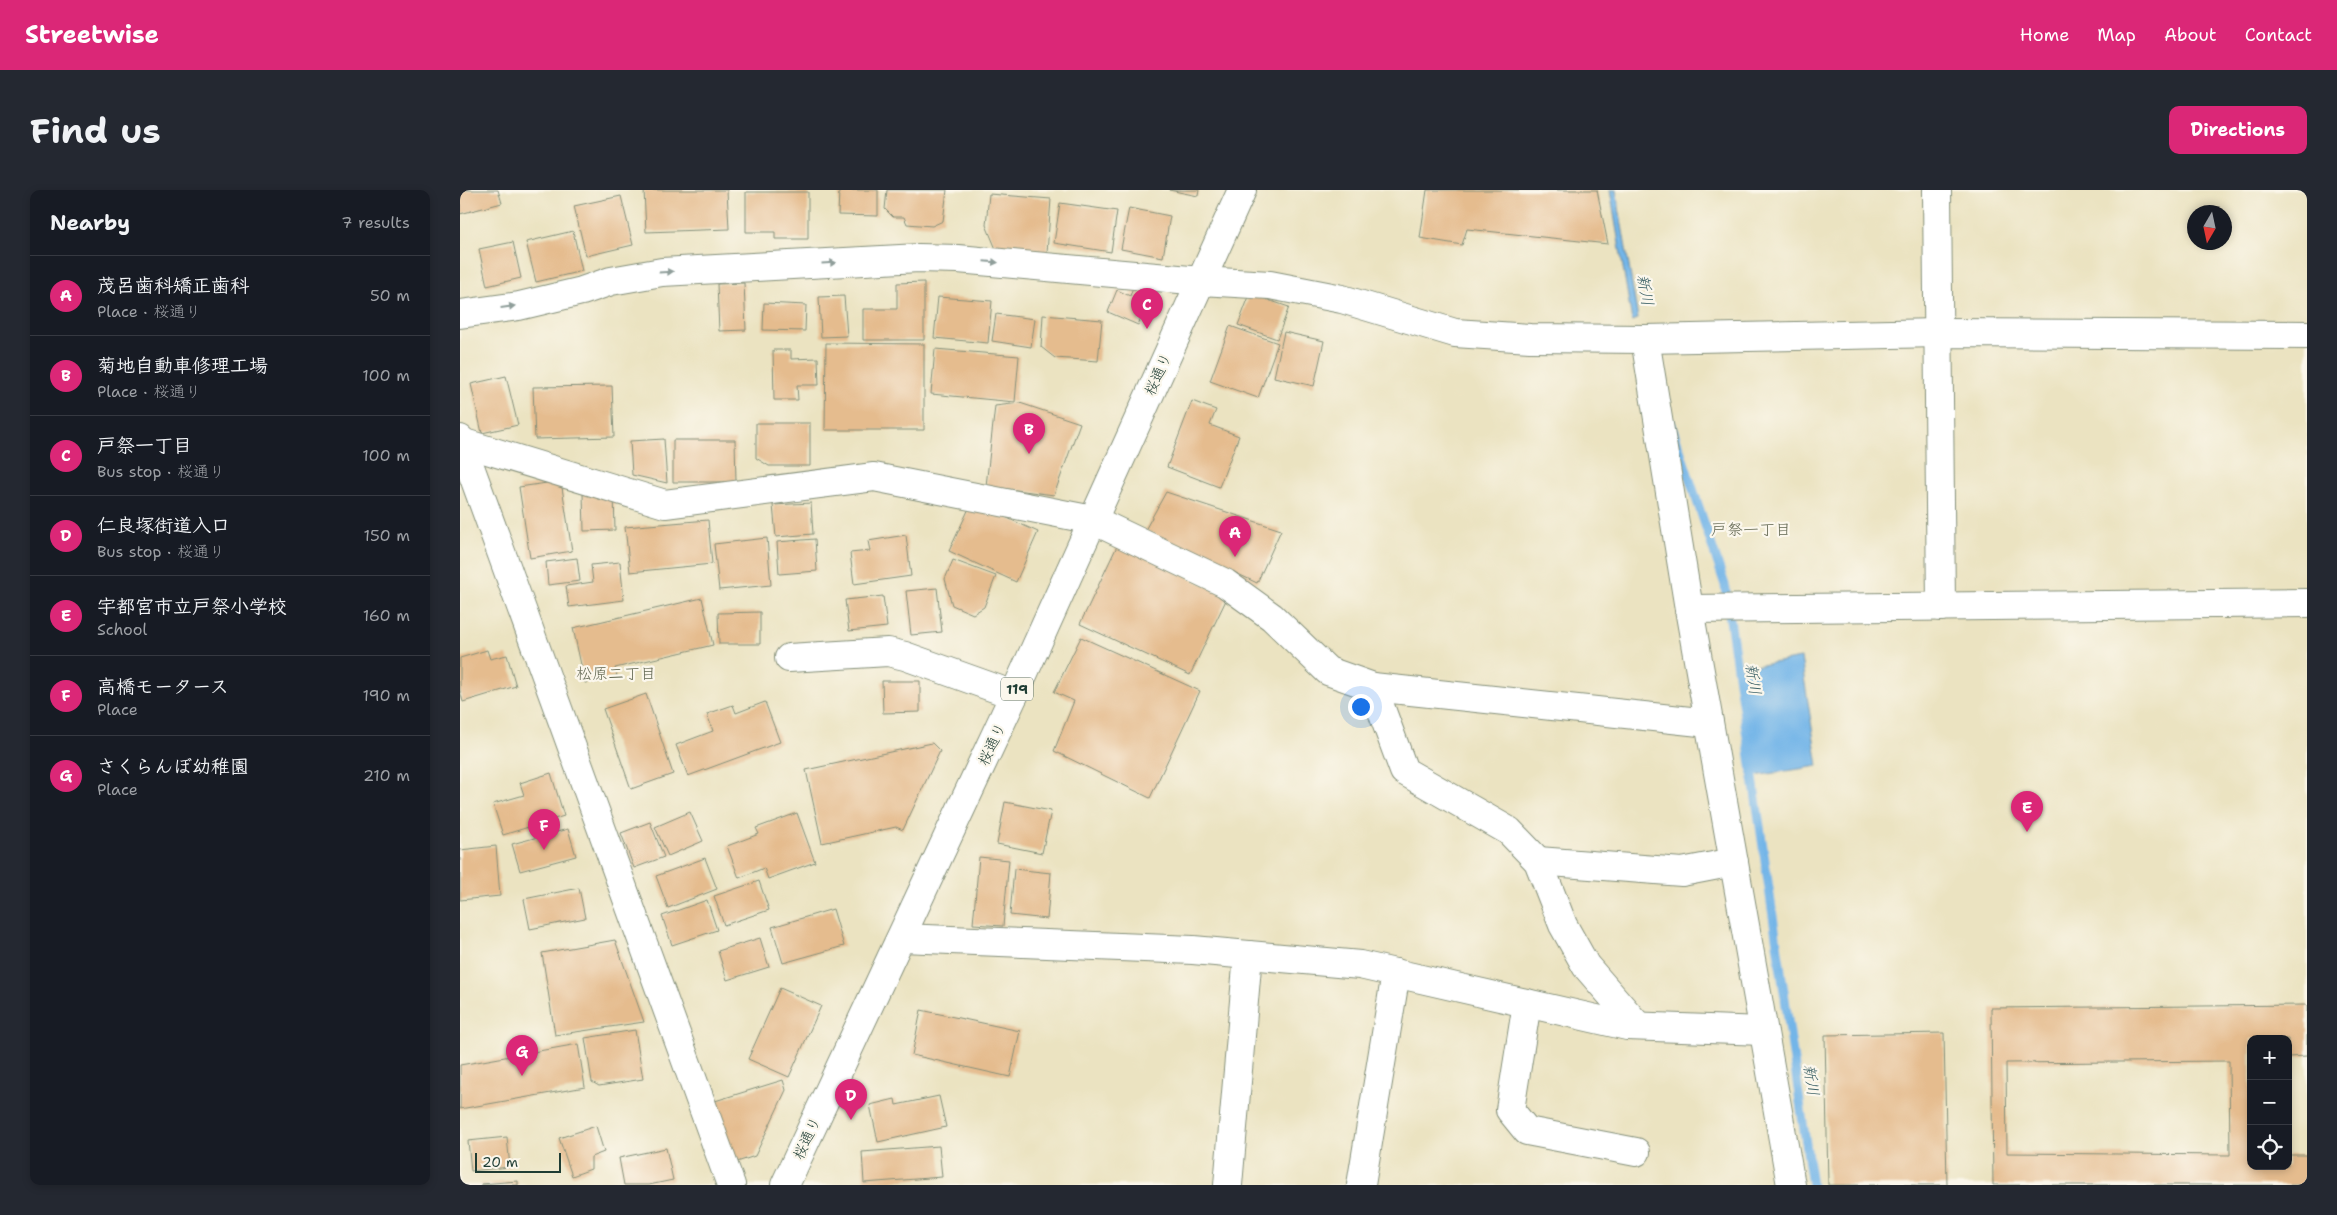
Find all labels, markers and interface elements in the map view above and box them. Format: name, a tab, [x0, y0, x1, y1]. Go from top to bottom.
text: Streetwise	[25, 19, 159, 51]
text: Home	[2020, 23, 2069, 47]
text: Map	[2097, 23, 2136, 47]
text: About	[2164, 23, 2217, 47]
text: Contact	[2245, 23, 2312, 47]
button: Directions	[2169, 106, 2307, 154]
text: Find us	[30, 107, 161, 154]
north arrow	[2187, 205, 2232, 250]
text: Nearby	[50, 209, 130, 237]
text: 7 results	[341, 212, 410, 233]
one-way arrow	[821, 258, 837, 266]
one-way arrow	[983, 258, 999, 266]
one-way arrow	[659, 268, 675, 276]
water label: 新川	[1632, 272, 1659, 308]
text: 茂呂歯科矯正歯科	[97, 273, 249, 298]
text: A	[60, 285, 72, 306]
text: 50 m	[370, 285, 410, 306]
pin: C	[1131, 288, 1163, 329]
text: Place · 桜通り	[97, 301, 201, 322]
one-way arrow	[501, 303, 517, 311]
street label: 桜通り	[1140, 349, 1176, 399]
text: 菊地自動車修理工場	[97, 353, 268, 378]
text: B	[61, 365, 71, 386]
text: 100 m	[362, 365, 410, 386]
text: Place · 桜通り	[97, 381, 201, 402]
pin: B	[1013, 413, 1045, 454]
text: 戸祭一丁目	[97, 433, 192, 458]
text: C	[61, 445, 71, 466]
text: 100 m	[362, 445, 410, 466]
text: Bus stop · 桜通り	[97, 461, 225, 482]
text: 仁良塚街道入口	[97, 513, 230, 538]
pin: A	[1219, 516, 1251, 557]
district label: 戸祭一丁目	[1711, 519, 1791, 540]
text: D	[60, 525, 72, 546]
text: 150 m	[363, 525, 410, 546]
text: Bus stop · 桜通り	[97, 541, 225, 562]
text: 宇都宮市立戸祭小学校	[97, 594, 287, 619]
text: E	[61, 605, 71, 626]
text: 160 m	[363, 605, 410, 626]
text: School	[97, 619, 147, 640]
water label: 新川	[1741, 662, 1766, 696]
district label: 松原二丁目	[576, 663, 656, 684]
text: 高橋モータース	[97, 674, 229, 699]
road number: 119	[1001, 678, 1033, 700]
text: F	[61, 685, 71, 706]
text: 190 m	[363, 685, 410, 706]
your location	[1348, 694, 1374, 720]
text: Place	[97, 699, 138, 720]
street label: 桜通り	[973, 719, 1011, 769]
text: さくらんぼ幼稚園	[97, 754, 249, 779]
text: G	[60, 765, 72, 786]
text: 210 m	[363, 765, 410, 786]
text: Place	[97, 779, 138, 800]
pin: E	[2011, 791, 2043, 832]
pin: F	[528, 809, 560, 850]
pin: G	[506, 1035, 538, 1076]
map controls	[2247, 1035, 2292, 1170]
button: +	[2247, 1035, 2292, 1080]
water label: 新川	[1799, 1063, 1824, 1097]
pin: D	[835, 1079, 867, 1120]
button: −	[2247, 1080, 2292, 1125]
street label: 桜通り	[788, 1113, 826, 1163]
button: locate	[2247, 1125, 2292, 1170]
scale bar	[475, 1150, 561, 1173]
text: 20 m	[482, 1153, 518, 1171]

